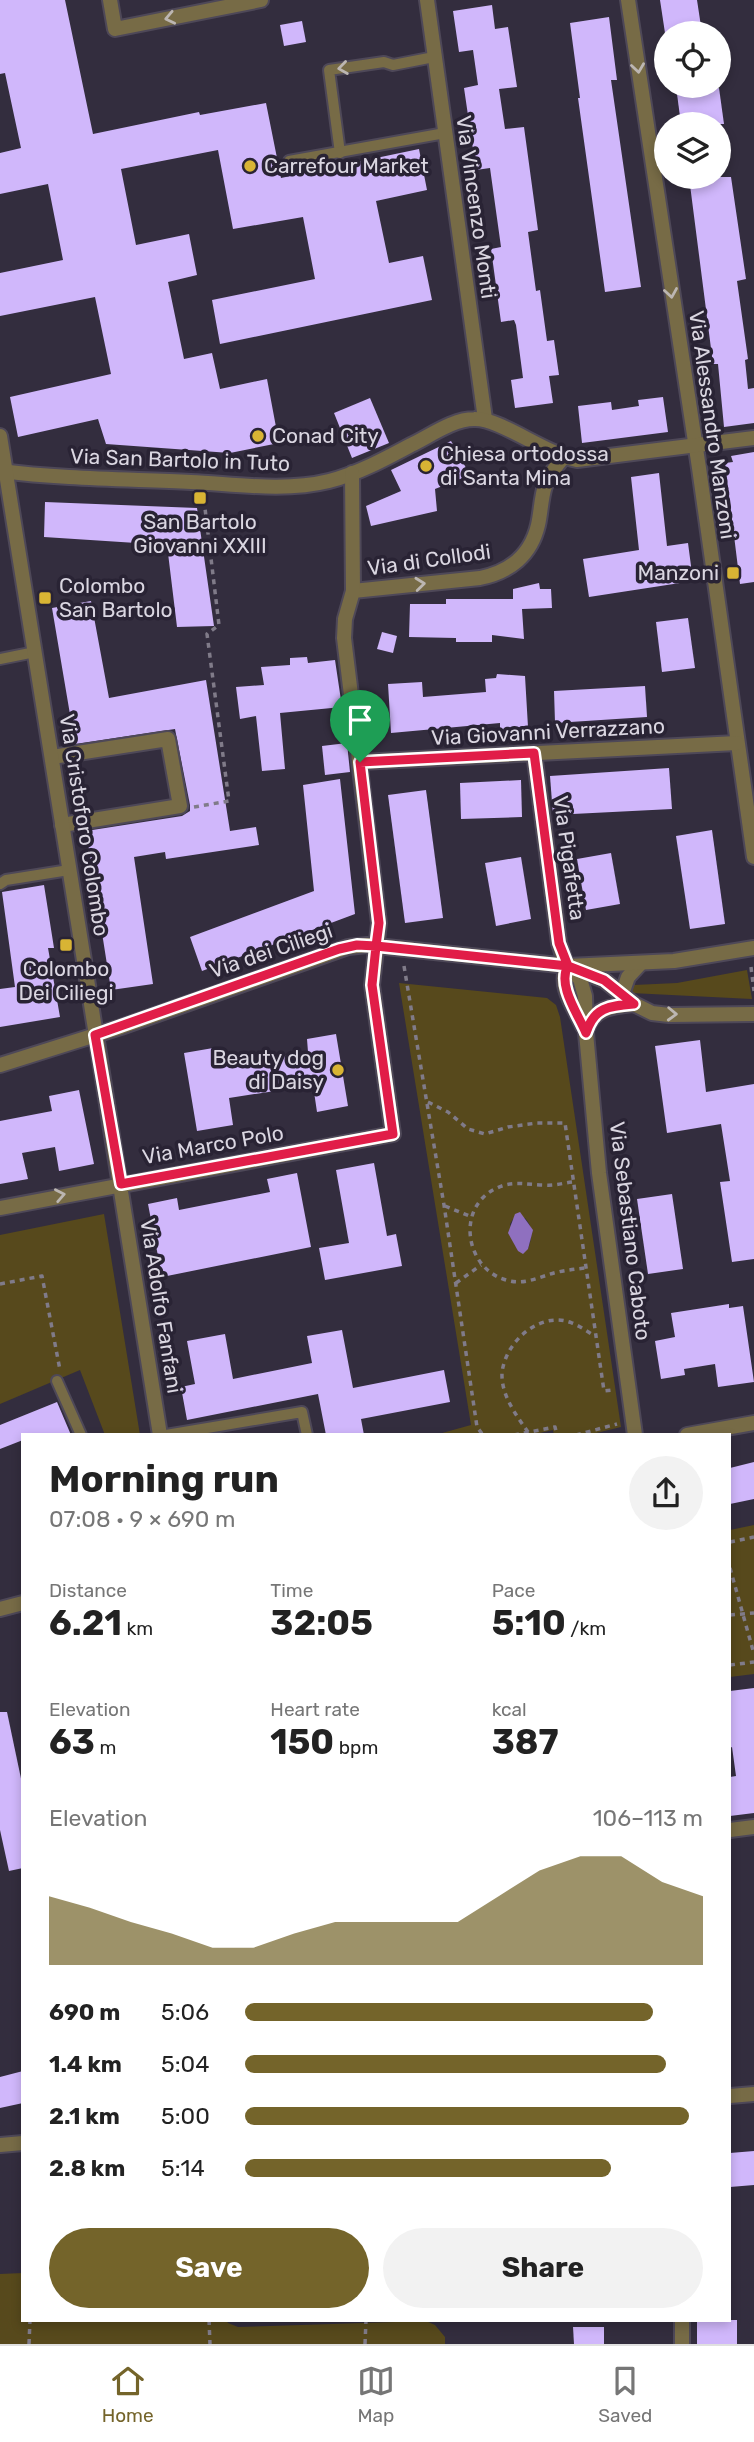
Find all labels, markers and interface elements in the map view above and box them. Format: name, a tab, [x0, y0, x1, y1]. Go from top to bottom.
one-way arrow	[164, 9, 176, 24]
map controls	[654, 21, 731, 189]
button: locate	[654, 21, 731, 98]
one-way arrow	[338, 60, 349, 75]
one-way arrow	[630, 62, 645, 73]
button: layers	[654, 112, 731, 189]
street label: Via Vincenzo Monti	[451, 114, 502, 300]
place label: Carrefour Market	[264, 153, 429, 178]
marker: Carrefour Market	[242, 158, 258, 174]
one-way arrow	[664, 287, 679, 298]
street label: Via Alessandro Manzoni	[684, 309, 741, 541]
place label: Conad City	[272, 423, 379, 448]
marker: Conad City	[250, 428, 266, 444]
place label: Chiesa ortodossa di Santa Mina	[440, 441, 609, 490]
street label: Via San Bartolo in Tuto	[70, 443, 290, 476]
marker: Chiesa ortodossa di Santa Mina	[418, 458, 434, 474]
marker: San Bartolo Giovanni XXIII	[192, 490, 208, 506]
place label: San Bartolo Giovanni XXIII	[133, 509, 267, 558]
street label: Via di Collodi	[366, 538, 492, 581]
place label: Manzoni	[638, 560, 719, 585]
marker: Manzoni	[725, 565, 741, 581]
place label: Colombo San Bartolo	[59, 573, 173, 622]
one-way arrow	[415, 577, 426, 592]
marker: Colombo San Bartolo	[37, 590, 53, 606]
pin	[330, 690, 390, 762]
icon: arrive	[341, 701, 379, 739]
street label: Via Cristoforo Colombo	[55, 712, 114, 938]
street label: Via Giovanni Verrazzano	[430, 713, 665, 750]
street label: Via Pigafetta	[548, 794, 591, 922]
street label: Via dei Ciliegi	[206, 918, 336, 983]
marker: Colombo Dei Ciliegi	[58, 937, 74, 953]
place label: Colombo Dei Ciliegi	[18, 956, 114, 1005]
one-way arrow	[667, 1007, 678, 1022]
place label: Beauty dog di Daisy	[212, 1045, 324, 1094]
marker: Beauty dog di Daisy	[330, 1062, 346, 1078]
street label: Via Marco Polo	[140, 1120, 285, 1169]
street label: Via Sebastiano Caboto	[605, 1120, 656, 1342]
one-way arrow	[54, 1189, 66, 1204]
street label: Via Adolfo Fanfani	[135, 1217, 188, 1395]
text: Morning run	[49, 1456, 279, 1502]
button: share	[629, 1456, 703, 1530]
text: 07:08 · 9 × 690 m	[49, 1505, 235, 1533]
text: Distance	[49, 1579, 127, 1602]
text: Time	[270, 1579, 313, 1602]
text: Pace	[492, 1579, 535, 1602]
text: 6.21	[49, 1602, 122, 1644]
text: 32:05	[270, 1602, 373, 1644]
text: 5:10	[492, 1602, 566, 1644]
text: km	[122, 1617, 153, 1640]
text: /km	[566, 1617, 606, 1640]
text: Elevation	[49, 1698, 130, 1721]
text: Heart rate	[270, 1698, 360, 1721]
text: kcal	[492, 1698, 527, 1721]
text: 63	[49, 1721, 95, 1763]
text: 150	[270, 1721, 334, 1763]
text: 387	[492, 1721, 558, 1763]
text: m	[95, 1736, 116, 1759]
text: bpm	[334, 1736, 378, 1759]
text: Elevation	[49, 1804, 148, 1832]
text: 106–113 m	[593, 1804, 703, 1832]
text: 690 m	[49, 1998, 120, 2026]
text: 5:06	[161, 1998, 209, 2026]
text: 1.4 km	[49, 2050, 122, 2078]
text: 5:04	[161, 2050, 209, 2078]
text: 2.1 km	[49, 2102, 120, 2130]
text: 5:00	[161, 2102, 210, 2130]
text: 2.8 km	[49, 2154, 125, 2182]
text: 5:14	[161, 2154, 205, 2182]
button: Save	[49, 2228, 369, 2308]
button: Share	[383, 2228, 703, 2308]
tab: Home	[102, 2362, 154, 2427]
tab: Map	[357, 2362, 395, 2427]
tab: Saved	[598, 2362, 652, 2427]

